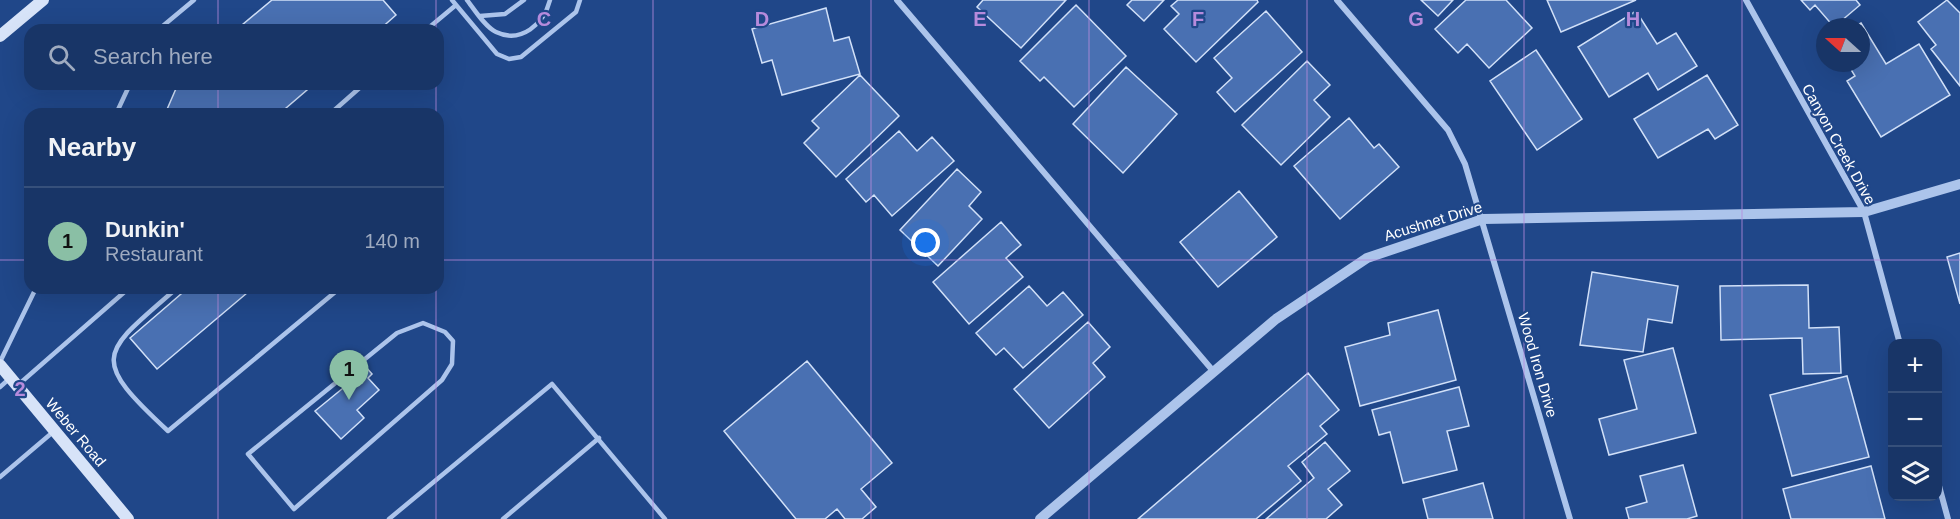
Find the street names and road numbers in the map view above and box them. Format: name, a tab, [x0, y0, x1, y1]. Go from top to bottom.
street label: Canyon Creek Drive	[1799, 81, 1879, 207]
street label: Acushnet Drive	[1382, 198, 1484, 244]
street label: Wood Iron Drive	[1515, 311, 1561, 419]
street label: Weber Road	[43, 394, 109, 470]

